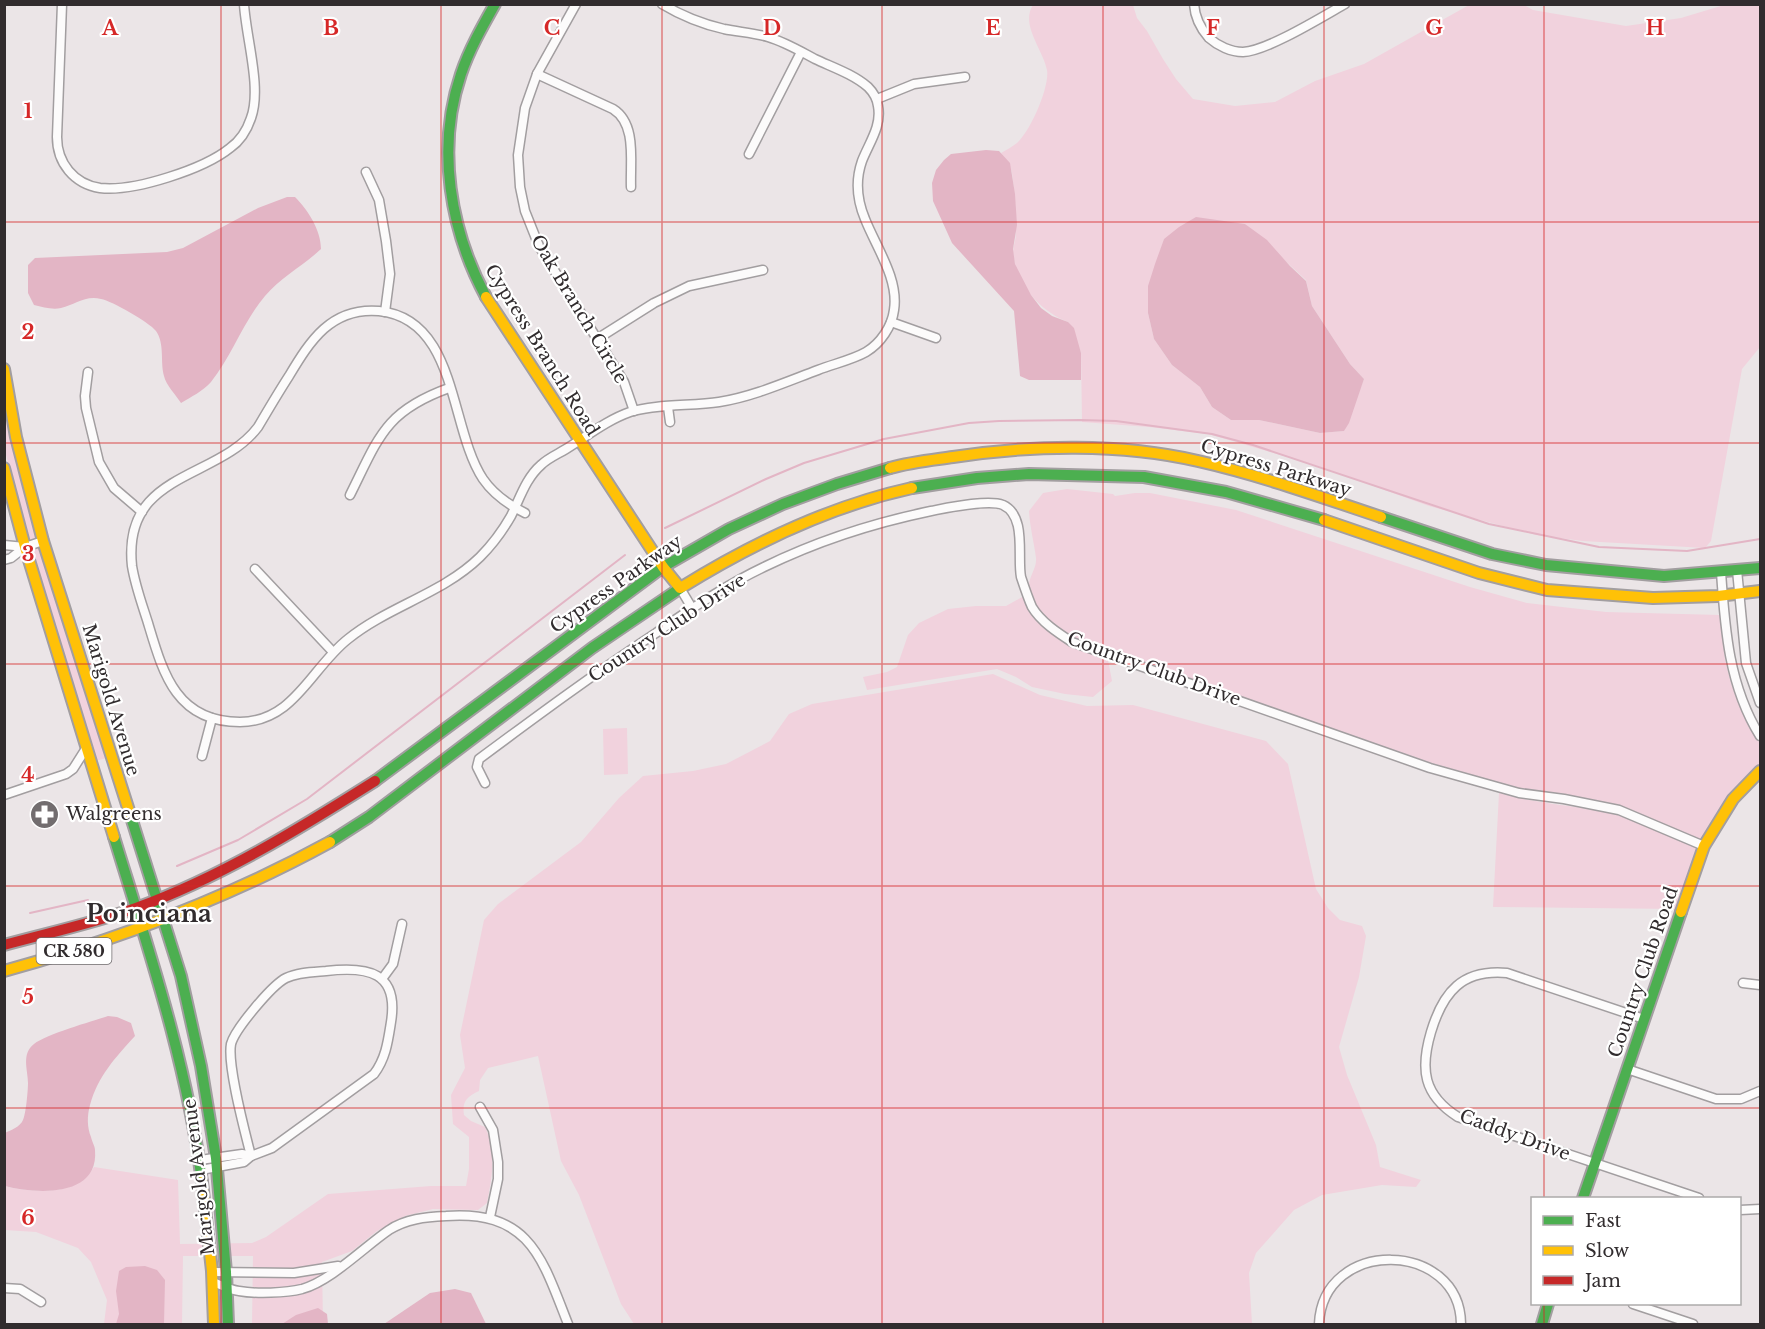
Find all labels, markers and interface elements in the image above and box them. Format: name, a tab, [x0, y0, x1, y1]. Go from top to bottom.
text: A	[101, 16, 119, 40]
text: B	[323, 16, 339, 40]
text: C	[544, 16, 560, 40]
text: D	[763, 16, 781, 40]
text: E	[985, 16, 1001, 40]
text: F	[1206, 16, 1220, 40]
text: G	[1425, 16, 1443, 40]
text: H	[1646, 16, 1665, 40]
text: 1	[24, 99, 33, 123]
street label: Oak Branch Circle	[526, 231, 632, 387]
street label: Cypress Branch Road	[480, 260, 604, 440]
text: 2	[21, 320, 35, 344]
street label: Cypress Parkway	[1198, 435, 1354, 502]
street label: Cypress Parkway	[546, 530, 687, 638]
text: 3	[22, 542, 34, 566]
street label: Country Club Drive	[584, 569, 750, 687]
street label: Marigold Avenue	[77, 621, 145, 779]
street label: Country Club Drive	[1064, 627, 1244, 711]
text: 4	[21, 763, 35, 787]
pharmacy icon: Walgreens	[29, 798, 61, 830]
place label: Walgreens	[65, 803, 162, 825]
street label: Country Club Road	[1603, 884, 1683, 1060]
district label: Poinciana	[86, 899, 212, 928]
road number: CR 580	[36, 938, 112, 964]
text: 5	[22, 985, 34, 1009]
street label: Marigold Avenue	[178, 1097, 220, 1257]
street label: Caddy Drive	[1457, 1105, 1573, 1165]
legend	[1531, 1197, 1741, 1305]
text: 6	[21, 1206, 35, 1230]
text: Fast	[1585, 1210, 1622, 1232]
text: Slow	[1585, 1240, 1630, 1262]
text: Jam	[1583, 1270, 1621, 1292]

